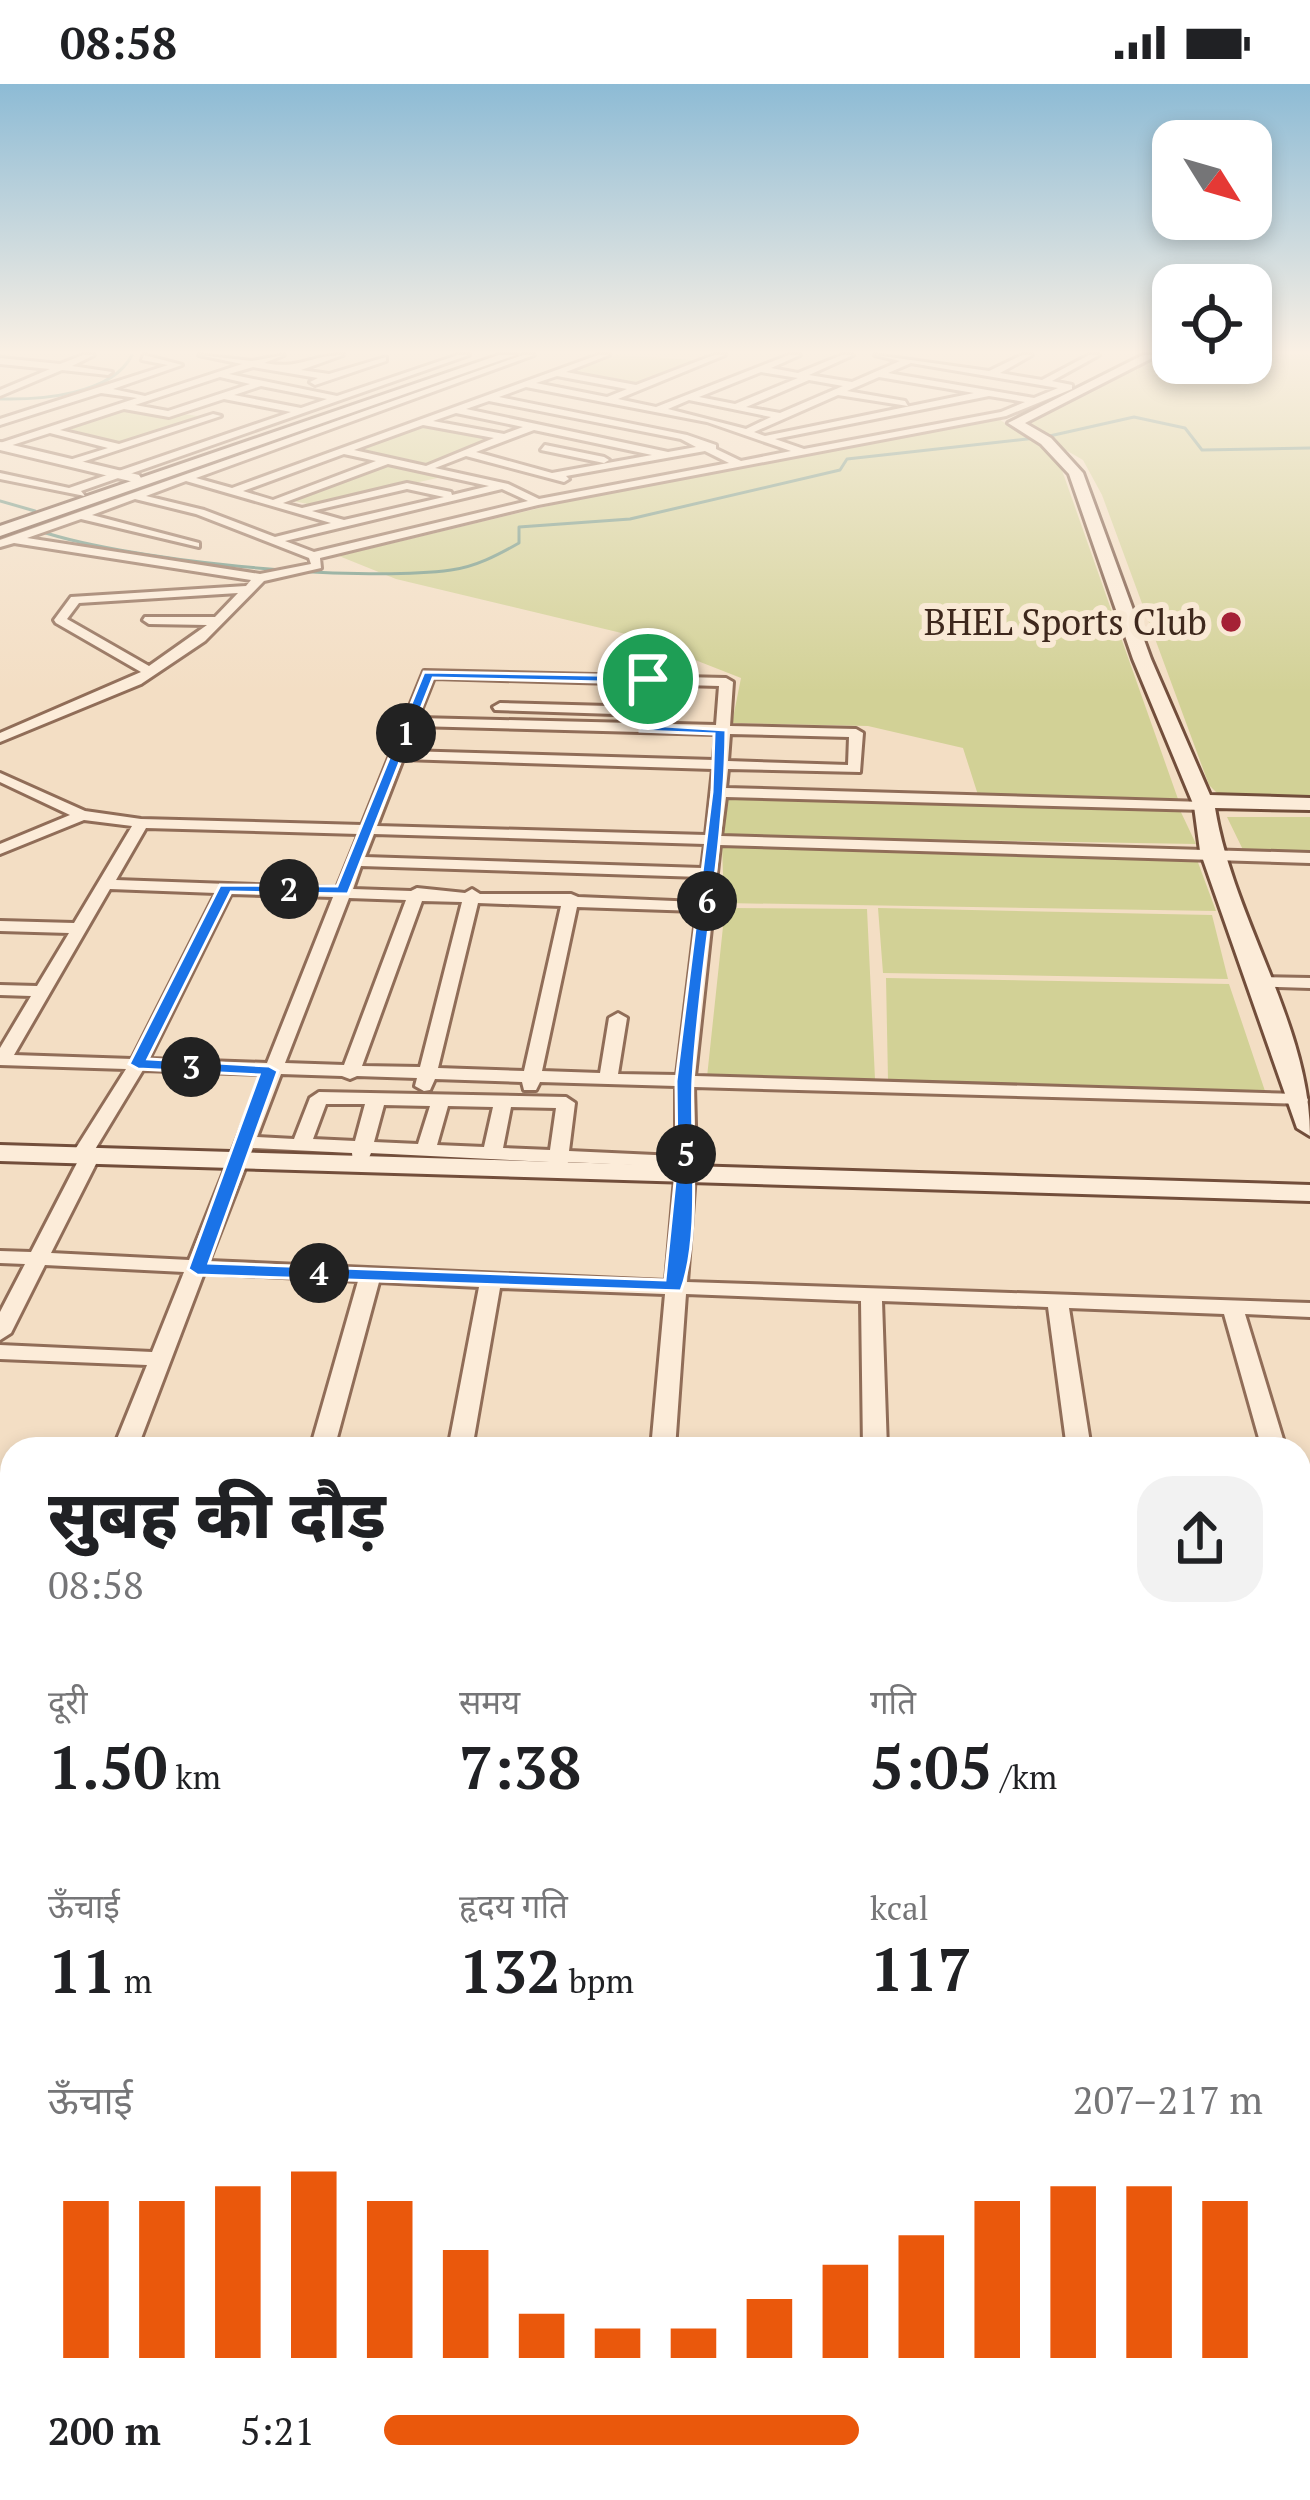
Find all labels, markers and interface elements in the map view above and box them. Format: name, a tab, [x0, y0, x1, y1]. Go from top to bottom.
text: 08:58	[60, 12, 177, 72]
north arrow	[1152, 120, 1272, 240]
map controls	[1152, 120, 1272, 384]
button: locate	[1152, 264, 1272, 384]
place label: BHEL Sports Club	[924, 598, 1207, 645]
marker: BHEL Sports Club	[1218, 609, 1244, 635]
pin	[597, 628, 699, 730]
icon: arrive	[615, 646, 681, 712]
pin: 1	[376, 703, 436, 763]
text: 1	[397, 711, 415, 754]
pin: 2	[259, 859, 319, 919]
text: 2	[280, 867, 298, 910]
pin: 6	[677, 871, 737, 931]
text: 6	[698, 879, 716, 922]
pin: 3	[161, 1037, 221, 1097]
text: 3	[182, 1045, 200, 1088]
pin: 5	[656, 1124, 716, 1184]
text: 5	[677, 1132, 695, 1175]
pin: 4	[289, 1243, 349, 1303]
text: 4	[310, 1251, 328, 1294]
text: सुबह की दौड़	[48, 1469, 386, 1557]
button: share	[1137, 1476, 1263, 1602]
text: 08:58	[48, 1558, 144, 1610]
text: दूरी	[48, 1680, 88, 1723]
text: समय	[459, 1680, 520, 1723]
text: गति	[870, 1680, 916, 1723]
text: 1.50	[48, 1727, 167, 1806]
text: 7:38	[459, 1727, 581, 1806]
text: 5:05	[870, 1727, 992, 1806]
text: km	[167, 1755, 221, 1798]
text: /km	[992, 1755, 1057, 1798]
text: ऊँचाई	[48, 1884, 120, 1927]
text: हृदय गति	[459, 1884, 568, 1927]
text: kcal	[870, 1886, 929, 1929]
text: 117	[870, 1929, 972, 2008]
text: 11	[48, 1931, 116, 2010]
text: 132	[459, 1931, 561, 2010]
text: m	[116, 1959, 152, 2002]
text: bpm	[561, 1959, 634, 2002]
text: ऊँचाई	[48, 2073, 133, 2125]
text: 207–217 m	[1073, 2073, 1263, 2125]
text: 200 m	[48, 2404, 161, 2456]
text: 5:21	[240, 2404, 315, 2456]

